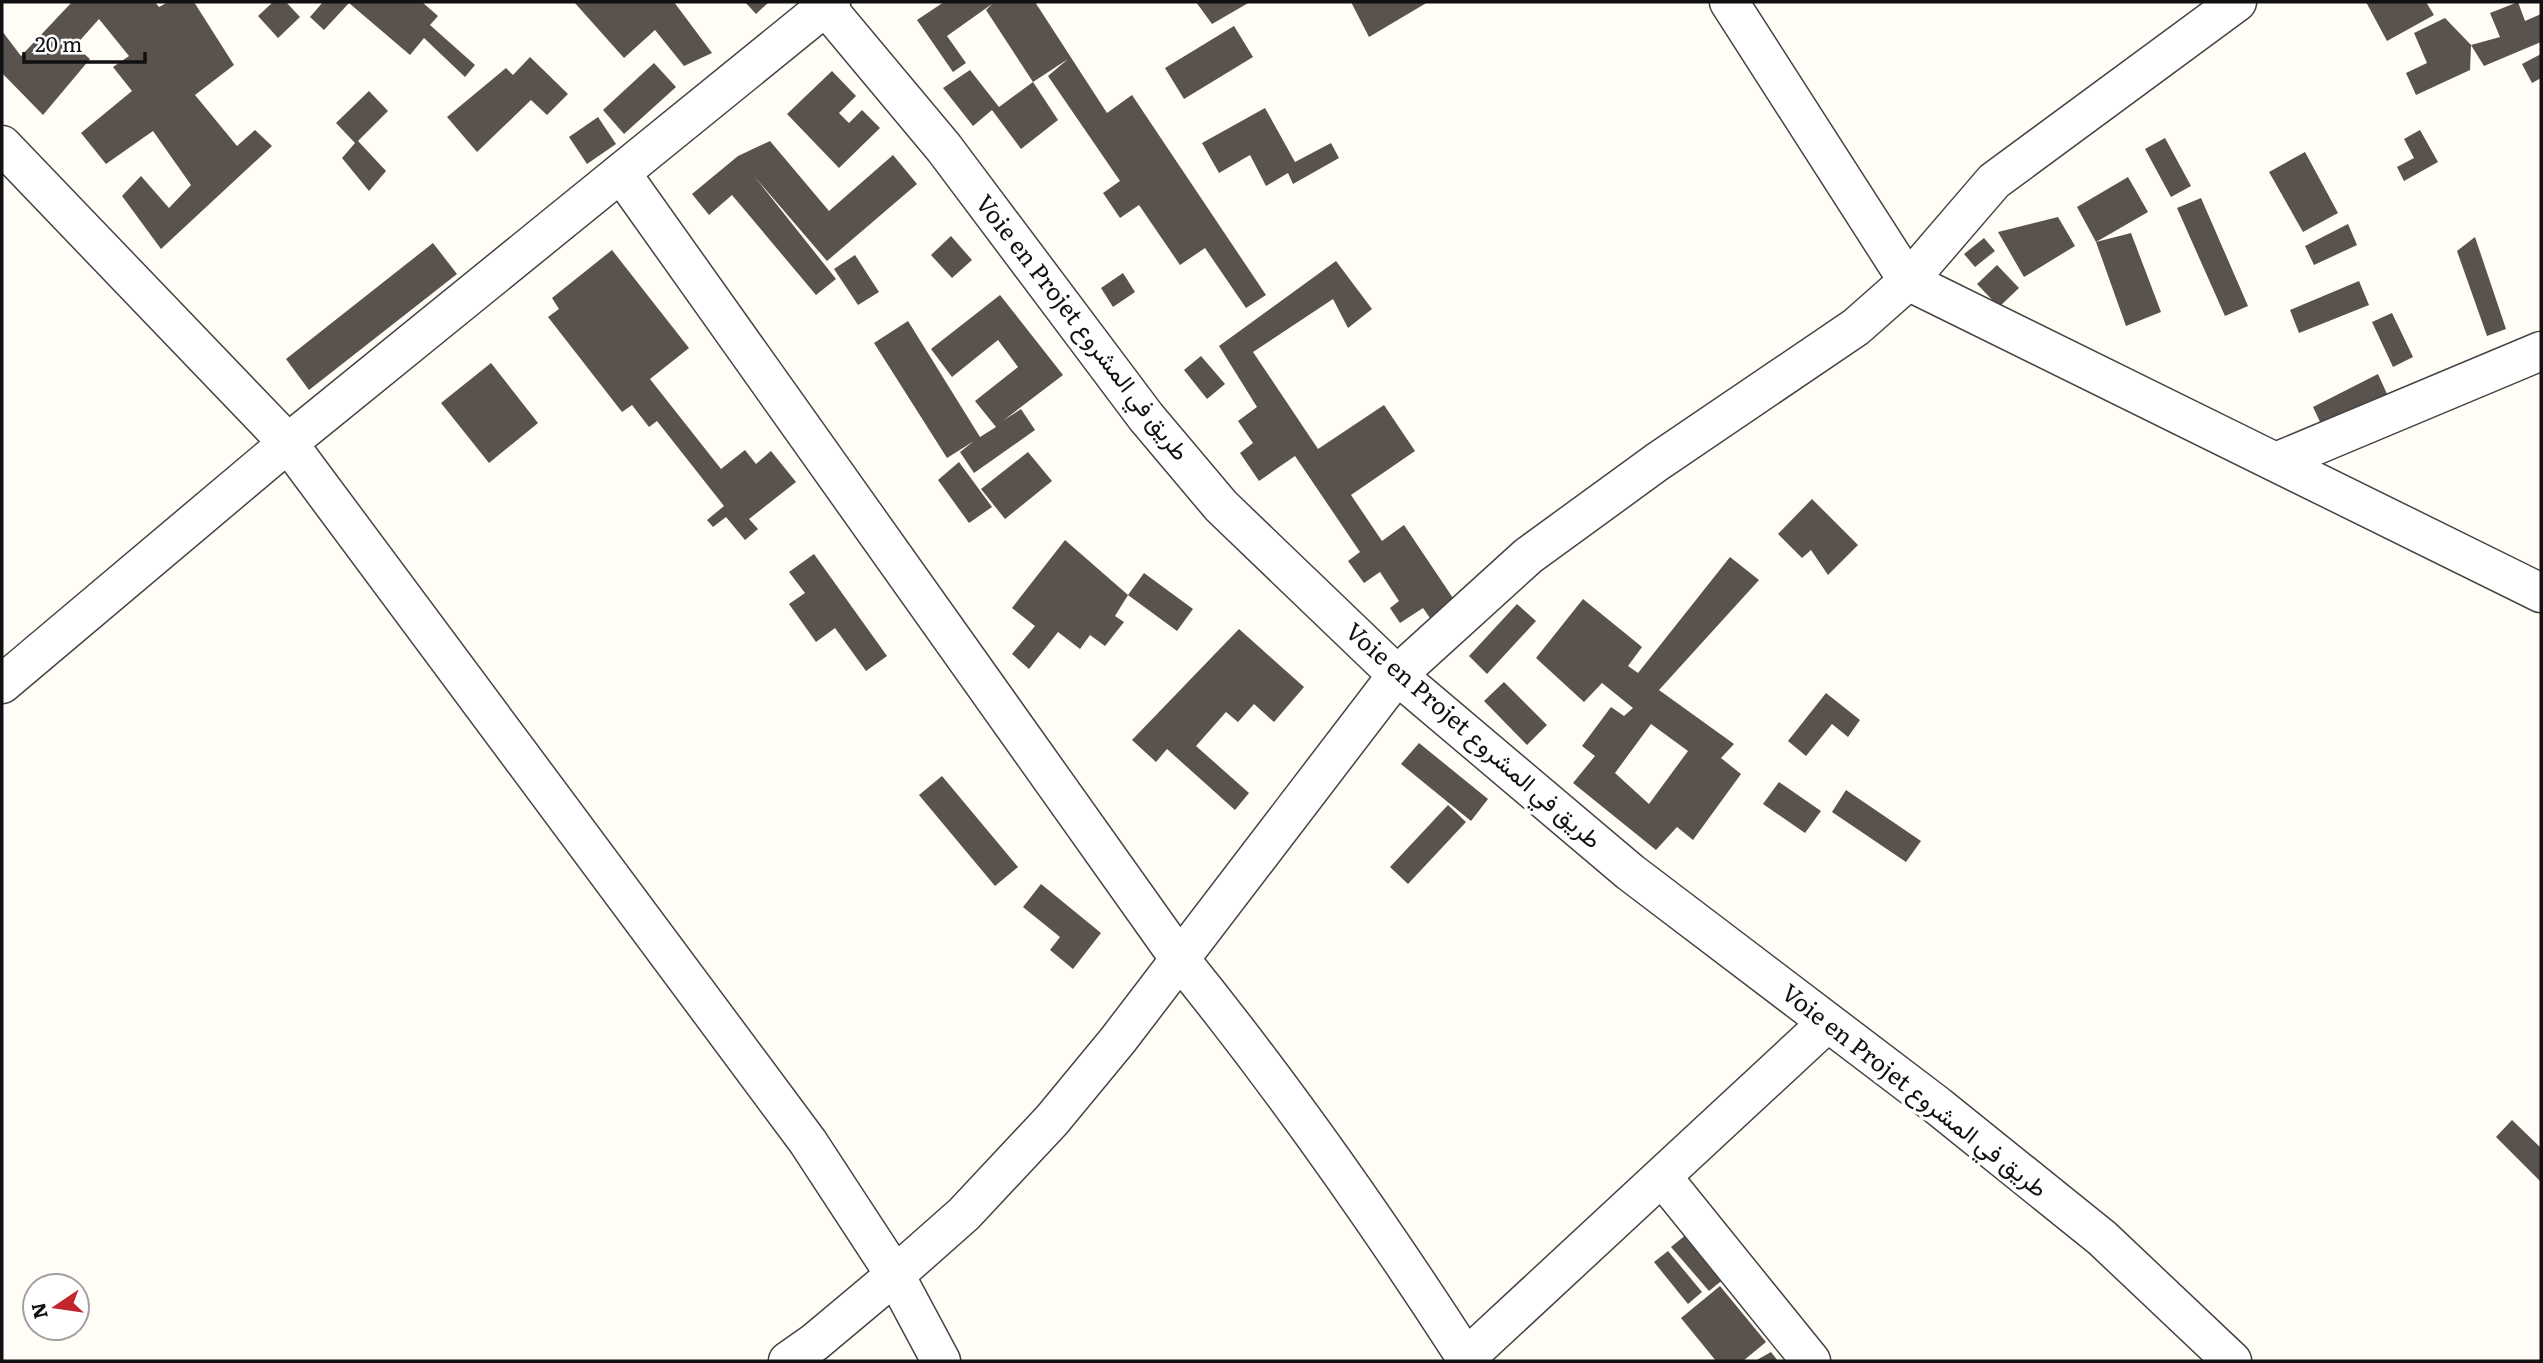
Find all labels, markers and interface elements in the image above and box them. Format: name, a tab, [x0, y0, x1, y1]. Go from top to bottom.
scale bar	[24, 21, 145, 65]
text: 20 m	[35, 27, 82, 58]
street label: Voie en Projet طريق في المشروع	[966, 186, 1199, 469]
street label: Voie en Projet طريق في المشروع	[1336, 613, 1610, 858]
street label: Voie en Projet طريق في المشروع	[1773, 974, 2056, 1207]
north arrow	[21, 1272, 91, 1342]
text: N	[23, 1300, 54, 1322]

